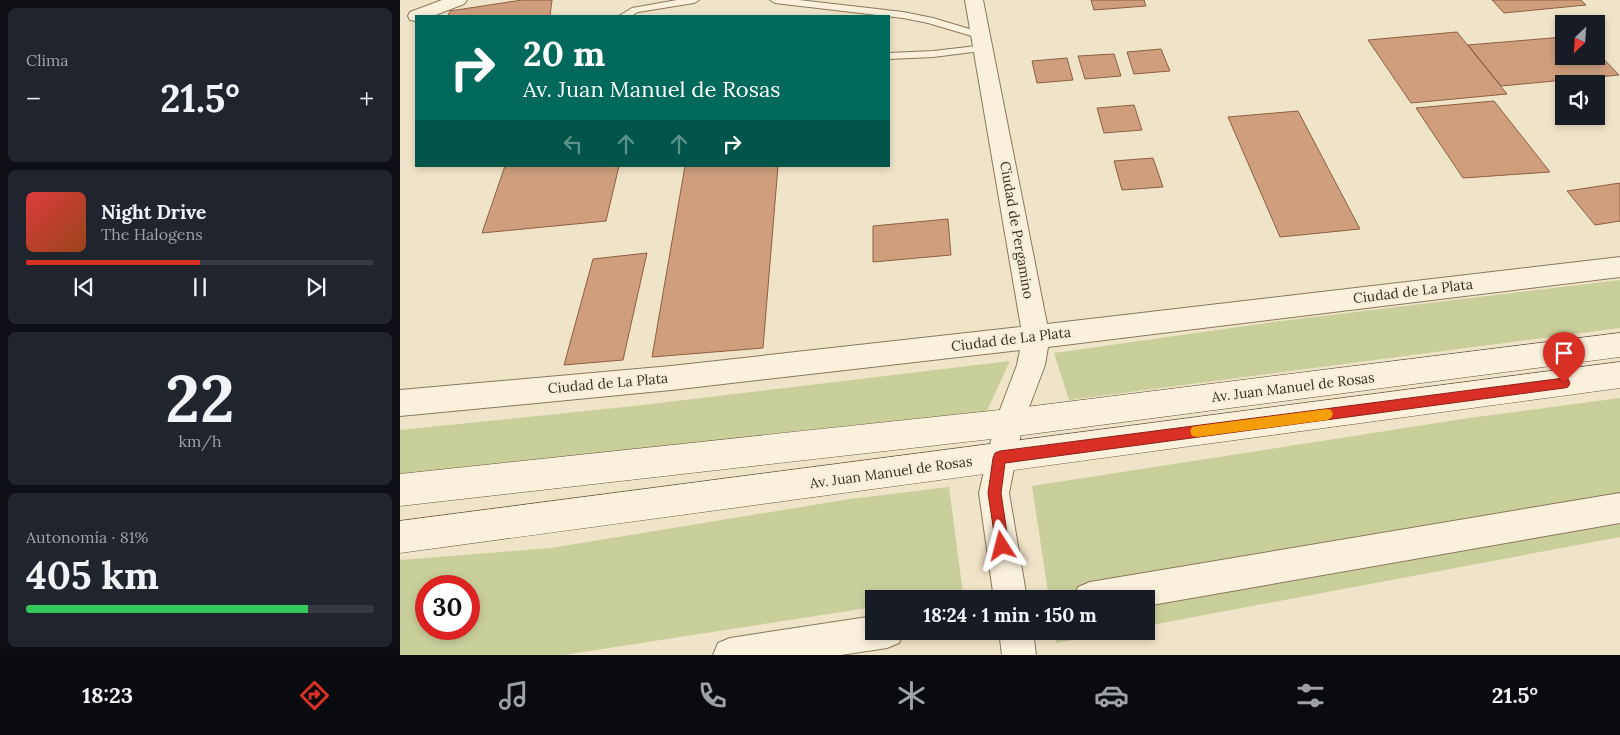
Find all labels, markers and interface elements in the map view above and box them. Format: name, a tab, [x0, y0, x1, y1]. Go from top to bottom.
north arrow	[1555, 15, 1605, 65]
map controls	[1555, 15, 1605, 125]
text: 20 m	[523, 31, 605, 76]
icon: right	[440, 35, 505, 100]
text: Clima	[26, 50, 69, 70]
text: 21.5°	[160, 74, 240, 122]
text: Av. Juan Manuel de Rosas	[523, 75, 780, 103]
button: sound	[1555, 75, 1605, 125]
text: −	[26, 81, 41, 117]
text: +	[359, 81, 374, 117]
icon: left	[559, 130, 587, 158]
icon: ahead	[612, 130, 640, 158]
icon: ahead	[665, 130, 693, 158]
icon: right	[718, 130, 746, 158]
street label: Ciudad de Pergamino	[996, 160, 1038, 300]
text: Night Drive	[101, 200, 206, 224]
text: The Halogens	[101, 224, 203, 244]
icon: previous	[70, 273, 98, 301]
icon: pause	[186, 273, 214, 301]
icon: next	[302, 273, 330, 301]
street label: Ciudad de La Plata	[1352, 275, 1474, 307]
street label: Ciudad de La Plata	[950, 323, 1072, 355]
pin	[1543, 332, 1585, 383]
icon: arrive	[1550, 339, 1578, 367]
text: 22	[165, 357, 235, 440]
street label: Av. Juan Manuel de Rosas	[1210, 368, 1375, 406]
street label: Ciudad de La Plata	[547, 369, 669, 397]
text: km/h	[178, 431, 222, 451]
street label: Av. Juan Manuel de Rosas	[808, 452, 973, 492]
position arrow	[975, 519, 1027, 571]
text: Autonomía · 81%	[26, 527, 148, 547]
text: 405 km	[26, 551, 159, 599]
speed limit sign: 30	[415, 575, 480, 640]
text: 18:24 · 1 min · 150 m	[923, 603, 1097, 627]
icon: directions	[297, 678, 332, 713]
icon: music	[496, 678, 531, 713]
icon: phone	[695, 678, 730, 713]
icon: climate	[894, 678, 929, 713]
icon: car	[1094, 678, 1129, 713]
icon: filters	[1293, 678, 1328, 713]
text: 18:23	[82, 681, 133, 709]
text: 21.5°	[1492, 681, 1538, 709]

